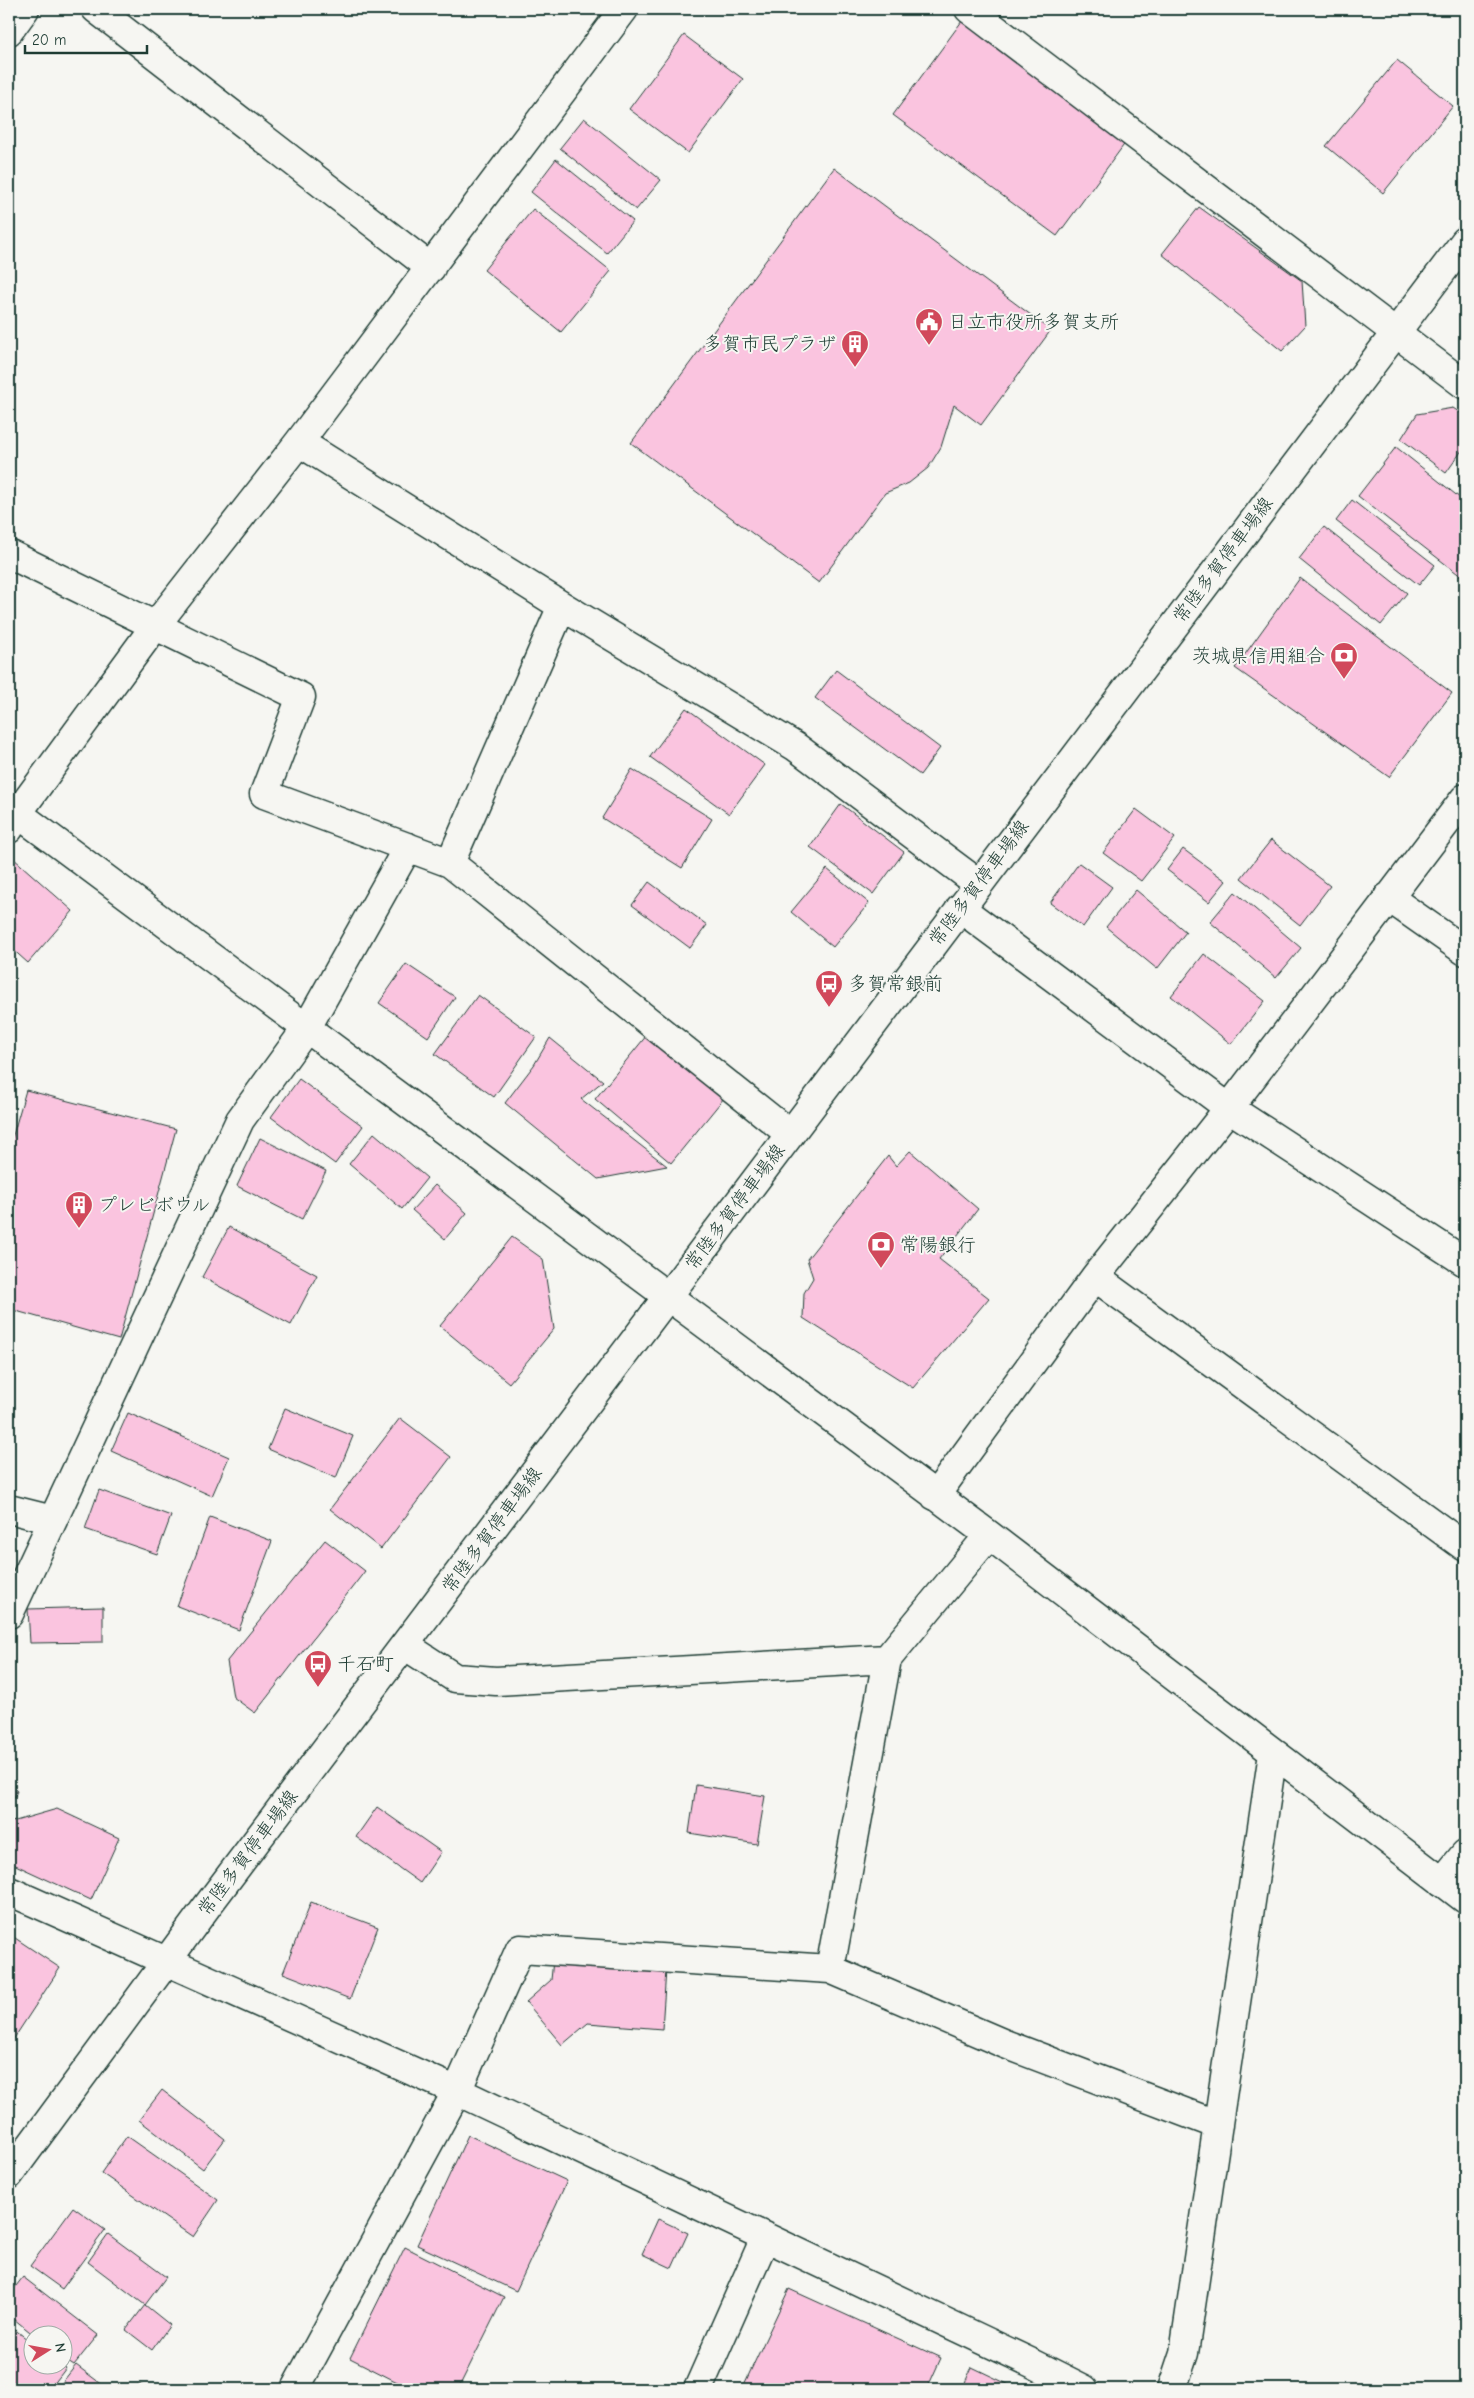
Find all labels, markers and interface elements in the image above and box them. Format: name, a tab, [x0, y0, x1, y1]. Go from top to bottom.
scale bar	[25, 22, 148, 54]
text: 20 m	[32, 31, 66, 49]
public building icon: 日立市役所多賀支所	[914, 307, 944, 346]
place label: 日立市役所多賀支所	[948, 311, 1119, 333]
building icon: 多賀市民プラザ	[840, 329, 870, 368]
place label: 多賀市民プラザ	[703, 333, 836, 355]
street label: 常陸多賀停車場線	[1168, 493, 1278, 627]
bank icon: 茨城県信用組合	[1329, 641, 1359, 680]
place label: 茨城県信用組合	[1192, 645, 1325, 667]
street label: 常陸多賀停車場線	[924, 816, 1034, 950]
bus stop icon: 多賀常銀前	[814, 969, 844, 1008]
place label: 多賀常銀前	[848, 973, 943, 995]
street label: 常陸多賀停車場線	[680, 1140, 790, 1274]
building icon: プレビボウル	[64, 1190, 94, 1229]
place label: プレビボウル	[98, 1194, 210, 1216]
bank icon: 常陽銀行	[866, 1230, 896, 1269]
place label: 常陽銀行	[900, 1234, 976, 1256]
street label: 常陸多賀停車場線	[437, 1463, 547, 1597]
bus stop icon: 千石町	[303, 1649, 333, 1688]
place label: 千石町	[337, 1653, 394, 1675]
street label: 常陸多賀停車場線	[193, 1786, 303, 1920]
north arrow	[22, 2326, 72, 2376]
text: N	[51, 2342, 69, 2354]

